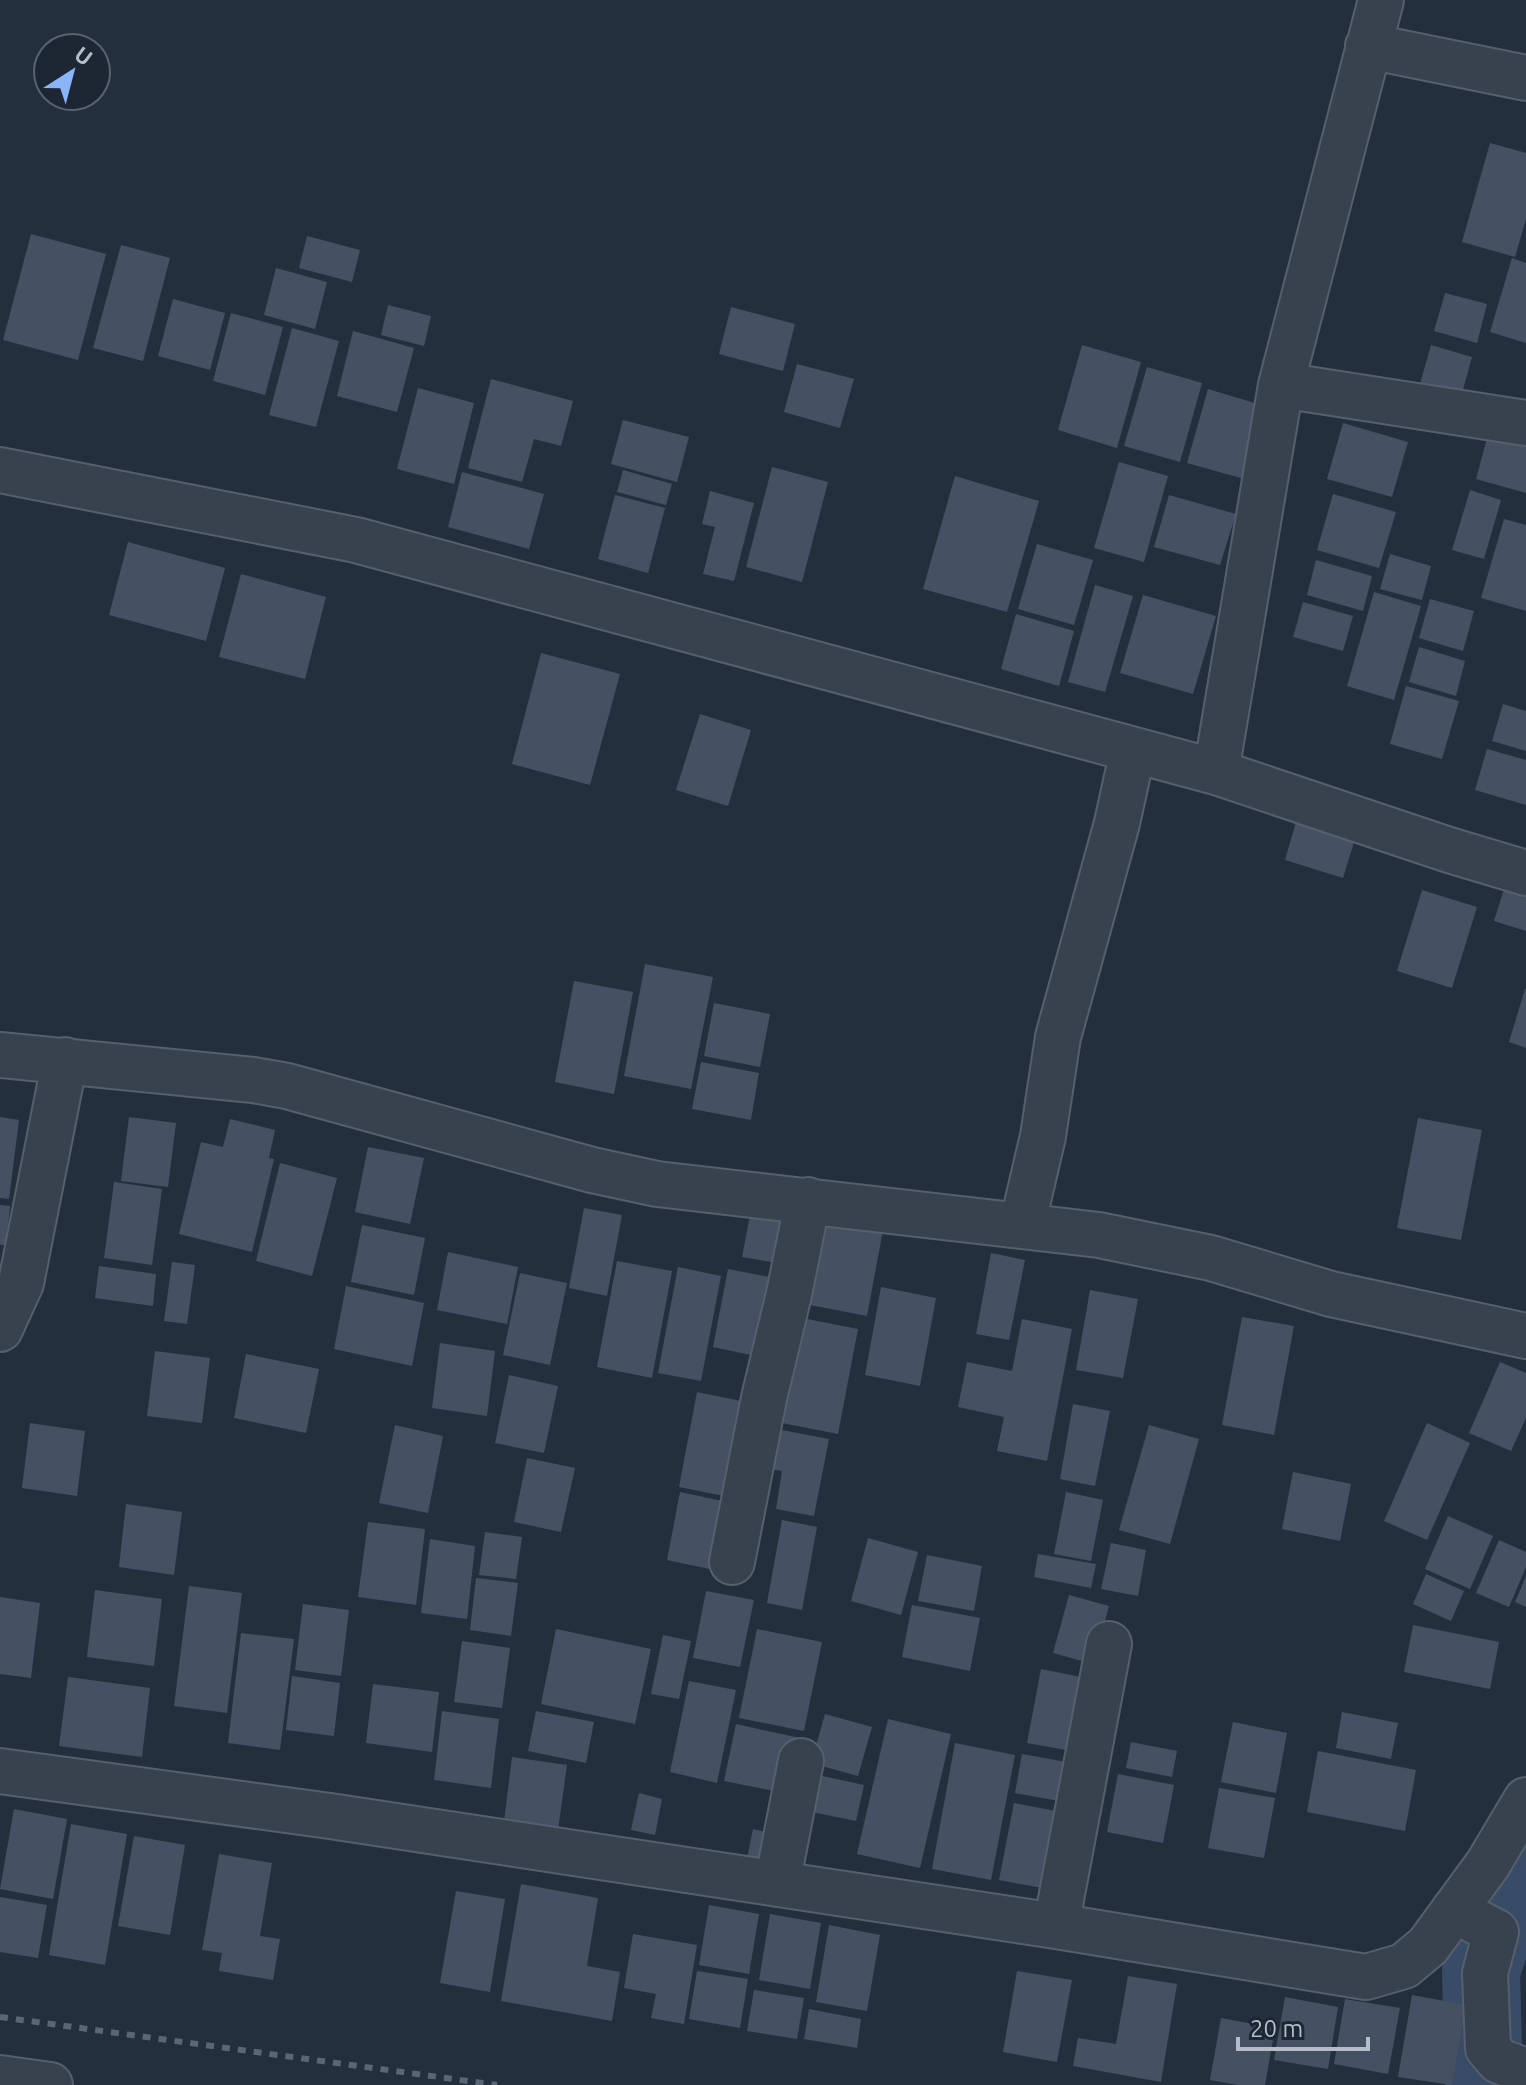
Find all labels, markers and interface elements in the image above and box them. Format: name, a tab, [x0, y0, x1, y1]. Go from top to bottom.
north arrow	[32, 32, 112, 112]
text: U	[70, 41, 98, 70]
scale bar	[1238, 2001, 1368, 2051]
text: 20 m	[1250, 2015, 1303, 2042]

